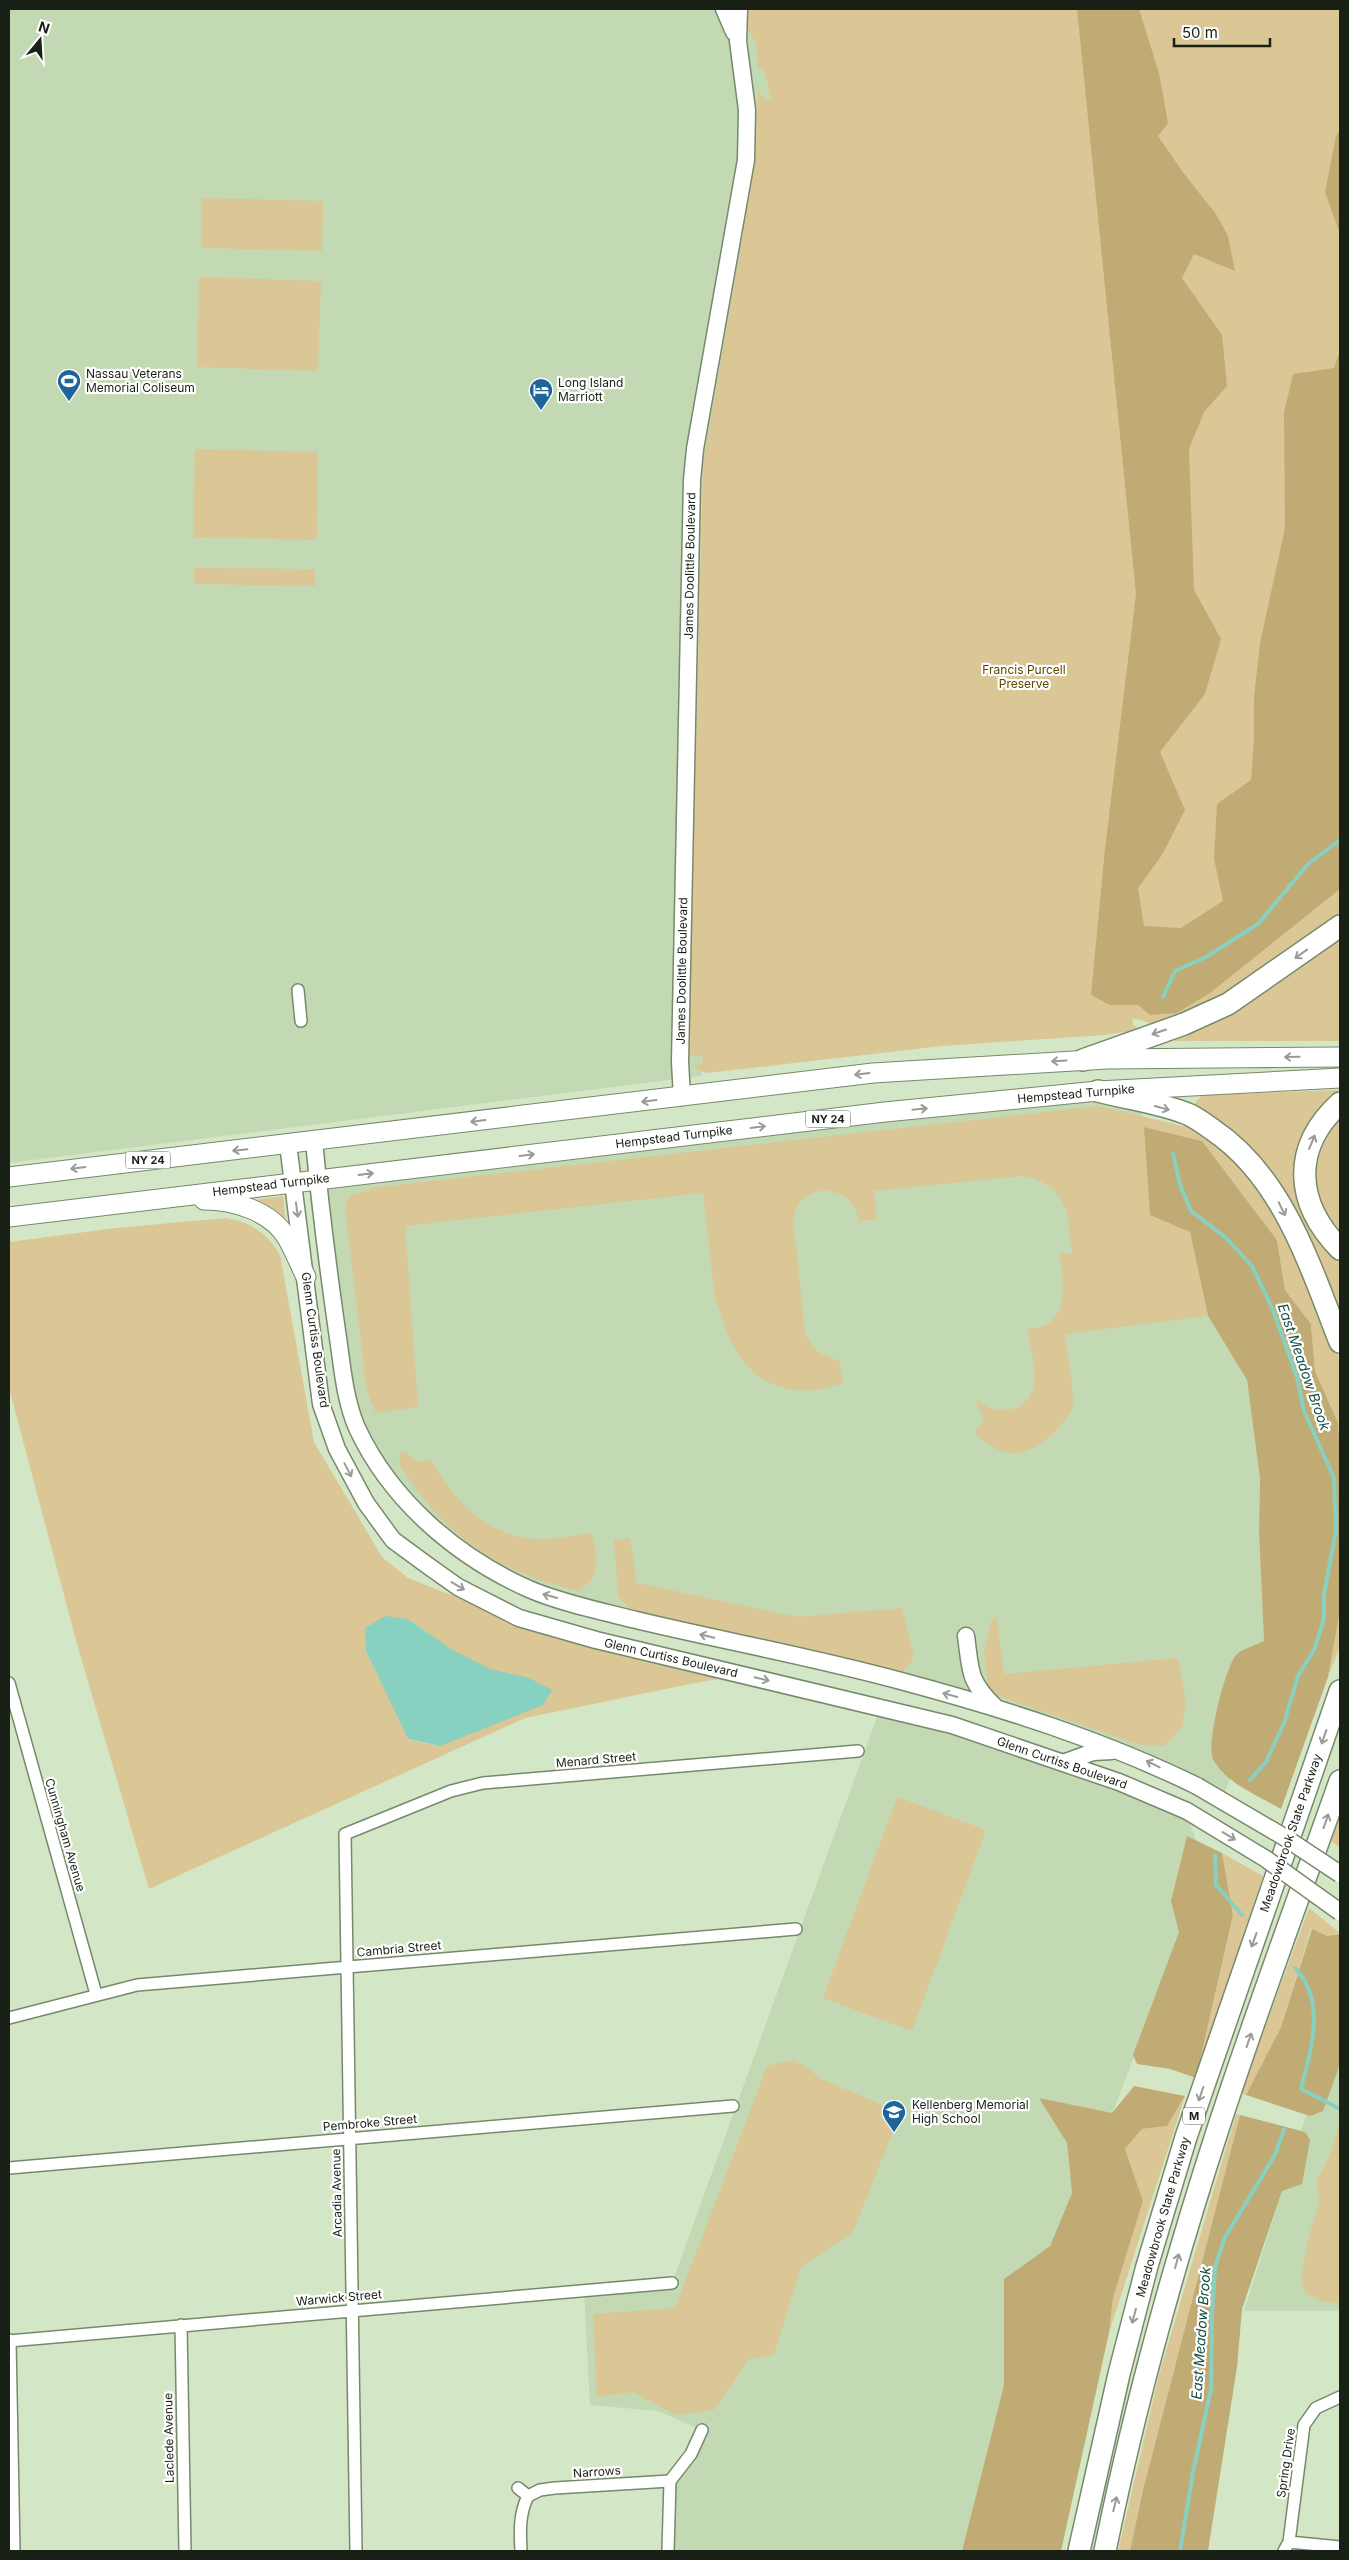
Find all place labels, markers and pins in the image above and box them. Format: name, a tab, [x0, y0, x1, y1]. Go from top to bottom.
place label: Nassau Veterans Memorial Coliseum	[86, 366, 195, 395]
sports icon: Nassau Veterans Memorial Coliseum	[56, 368, 82, 402]
place label: Long Island Marriott	[558, 375, 623, 404]
hotel icon: Long Island Marriott	[528, 377, 554, 411]
place label: Kellenberg Memorial High School	[912, 2097, 1029, 2126]
school or university icon: Kellenberg Memorial High School	[881, 2099, 907, 2133]

